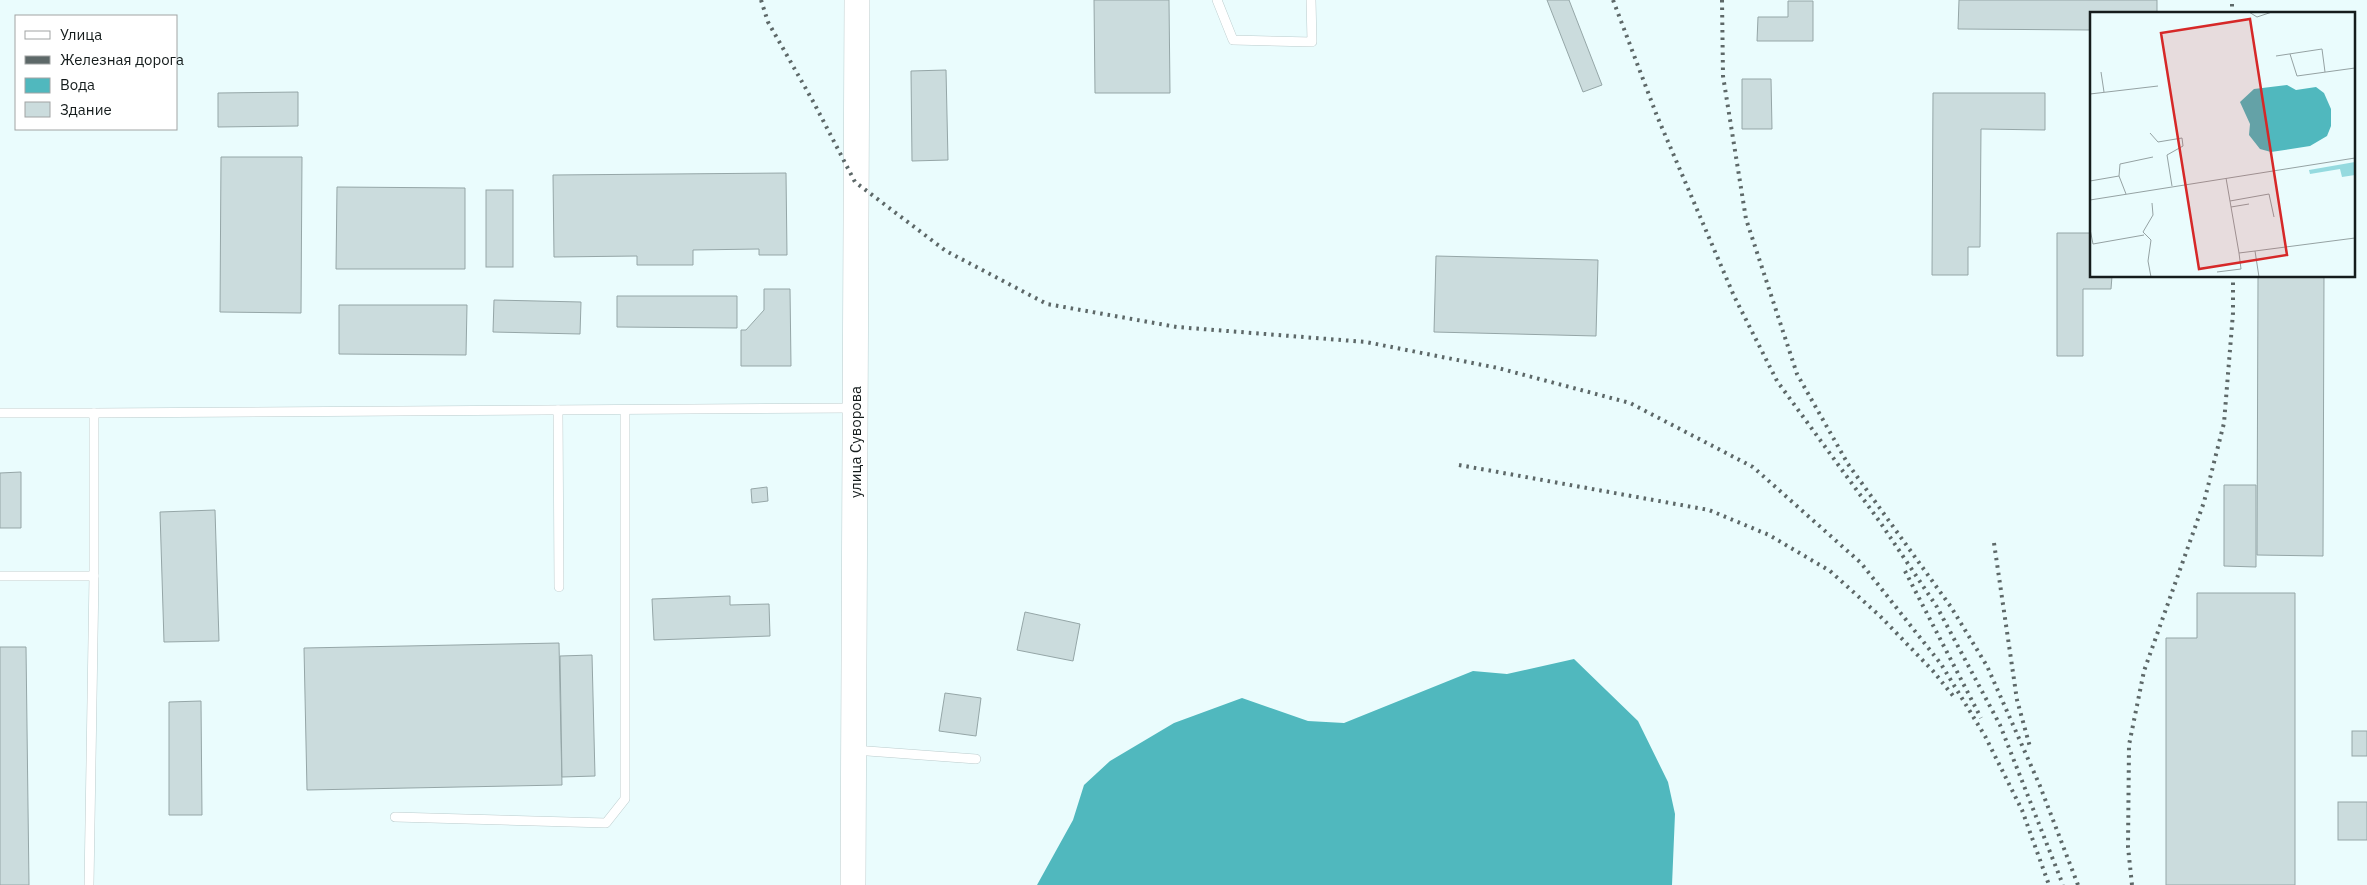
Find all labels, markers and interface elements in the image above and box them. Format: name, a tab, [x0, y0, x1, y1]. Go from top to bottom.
inset map	[2090, 12, 2354, 278]
legend	[15, 15, 178, 130]
text: Улица	[60, 25, 102, 44]
text: Железная дорога	[60, 50, 184, 69]
text: Вода	[60, 75, 95, 94]
text: Здание	[60, 100, 112, 119]
street label: улица Суворова	[846, 386, 865, 498]

